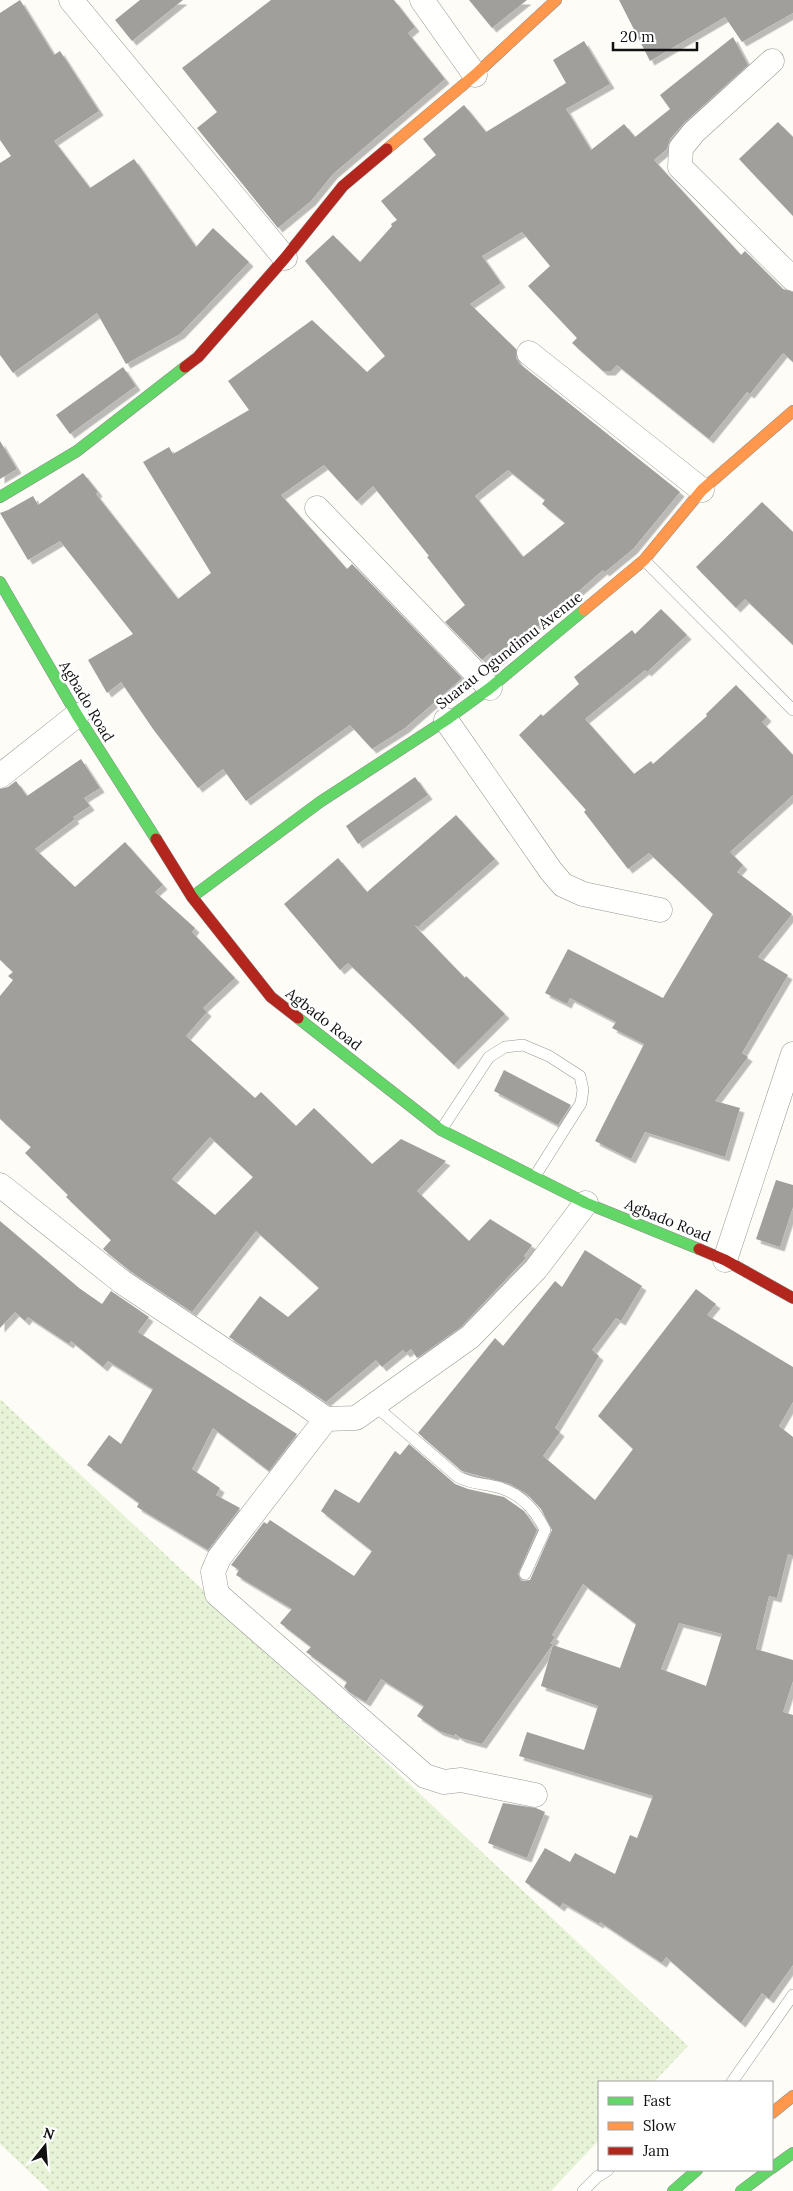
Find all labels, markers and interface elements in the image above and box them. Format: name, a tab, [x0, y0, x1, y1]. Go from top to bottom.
scale bar	[613, 20, 697, 52]
text: 20 m	[620, 27, 655, 46]
street label: Suarau Ogundimu Avenue	[432, 587, 586, 713]
street label: Agbado Road	[55, 656, 119, 745]
street label: Agbado Road	[282, 983, 366, 1055]
street label: Agbado Road	[621, 1194, 714, 1246]
legend	[598, 2081, 773, 2171]
text: Fast	[643, 2091, 671, 2110]
text: Slow	[643, 2116, 676, 2135]
north arrow	[20, 2121, 70, 2171]
text: N	[41, 2123, 57, 2144]
text: Jam	[642, 2141, 670, 2160]

